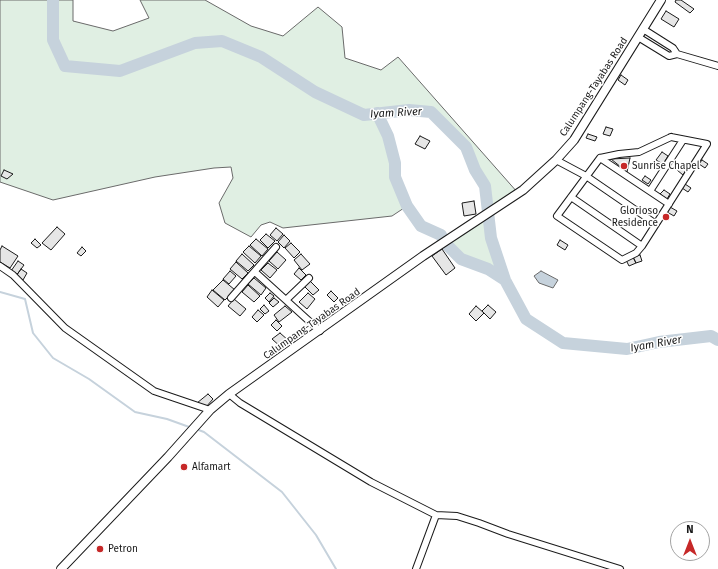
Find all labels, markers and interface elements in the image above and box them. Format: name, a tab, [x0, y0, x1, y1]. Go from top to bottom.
street label: Calumpang-Tayabas Road	[557, 35, 631, 139]
water label: Iyam River	[370, 105, 422, 121]
place label: Sunrise Chapel	[632, 160, 700, 172]
marker: Sunrise Chapel	[619, 161, 629, 171]
place label: Glorioso Residence	[612, 205, 658, 228]
marker: Glorioso Residence	[661, 212, 671, 222]
street label: Calumpang-Tayabas Road	[261, 286, 363, 362]
water label: Iyam River	[629, 333, 683, 355]
place label: Alfamart	[192, 461, 231, 473]
marker: Alfamart	[179, 462, 189, 472]
north arrow	[670, 521, 710, 561]
text: N	[686, 523, 694, 536]
place label: Petron	[108, 543, 138, 555]
marker: Petron	[95, 544, 105, 554]

